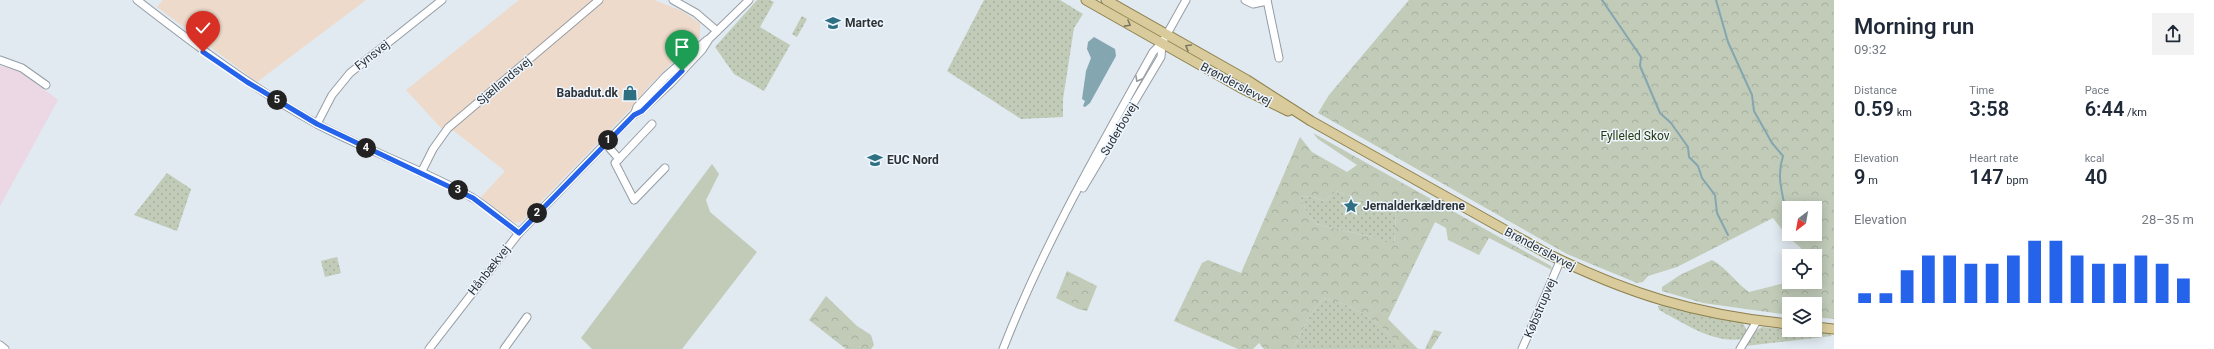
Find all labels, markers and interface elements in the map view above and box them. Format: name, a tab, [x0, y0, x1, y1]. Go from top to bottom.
pin	[186, 11, 220, 52]
button: share	[2152, 13, 2194, 55]
school or university icon: Martec	[824, 14, 842, 32]
text: Morning run	[1854, 14, 1974, 39]
place label: Martec	[845, 16, 883, 30]
icon: check	[192, 17, 214, 39]
one-way arrow	[1124, 19, 1131, 27]
pin	[665, 30, 699, 71]
icon: arrive	[671, 36, 693, 58]
street label: Fynsvej	[352, 37, 392, 73]
text: 09:32	[1854, 42, 1886, 57]
one-way arrow	[1185, 44, 1192, 51]
street label: Sjællandsvej	[474, 54, 534, 108]
street label: Brønderslevvej	[1198, 59, 1274, 109]
one-way arrow	[1135, 75, 1142, 82]
shop icon: Babadut.dk	[621, 84, 639, 102]
text: Distance	[1854, 84, 1897, 97]
text: Time	[1969, 84, 1994, 97]
text: Pace	[2085, 84, 2109, 97]
place label: Babadut.dk	[557, 86, 619, 100]
pin: 5	[267, 90, 287, 110]
text: 5	[274, 93, 280, 106]
text: 0.59	[1854, 97, 1894, 121]
text: 3:58	[1969, 97, 2009, 121]
text: 6:44	[2085, 97, 2124, 121]
street label: Suderbovej	[1098, 100, 1140, 158]
text: km	[1894, 106, 1912, 119]
text: /km	[2124, 106, 2147, 119]
park label: Fylleled Skov	[1600, 129, 1670, 143]
pin: 1	[598, 130, 618, 150]
text: 1	[605, 133, 611, 146]
pin: 4	[356, 138, 376, 158]
text: 4	[363, 141, 369, 154]
school or university icon: EUC Nord	[866, 151, 884, 169]
text: Elevation	[1854, 152, 1899, 165]
text: Heart rate	[1969, 152, 2018, 165]
text: kcal	[2085, 152, 2105, 165]
place label: EUC Nord	[887, 153, 939, 167]
text: 9	[1854, 165, 1865, 189]
text: 147	[1969, 165, 2004, 189]
text: 40	[2085, 165, 2108, 189]
text: m	[1865, 174, 1878, 187]
text: bpm	[2004, 174, 2028, 187]
pin: 3	[448, 180, 468, 200]
text: 3	[455, 183, 461, 196]
place icon: Jernalderkældrene	[1342, 197, 1360, 215]
place label: Jernalderkældrene	[1363, 199, 1466, 213]
north arrow	[1782, 201, 1822, 241]
map controls	[1782, 201, 1822, 337]
pin: 2	[527, 203, 547, 223]
text: 2	[534, 206, 540, 219]
text: Elevation	[1854, 212, 1907, 227]
text: 28–35 m	[2142, 212, 2194, 227]
street label: Brønderslevvej	[1502, 224, 1578, 274]
street label: Hånbækvej	[465, 242, 513, 298]
button: locate	[1782, 249, 1822, 289]
street label: Købstrupvej	[1521, 276, 1559, 340]
button: layers	[1782, 297, 1822, 337]

